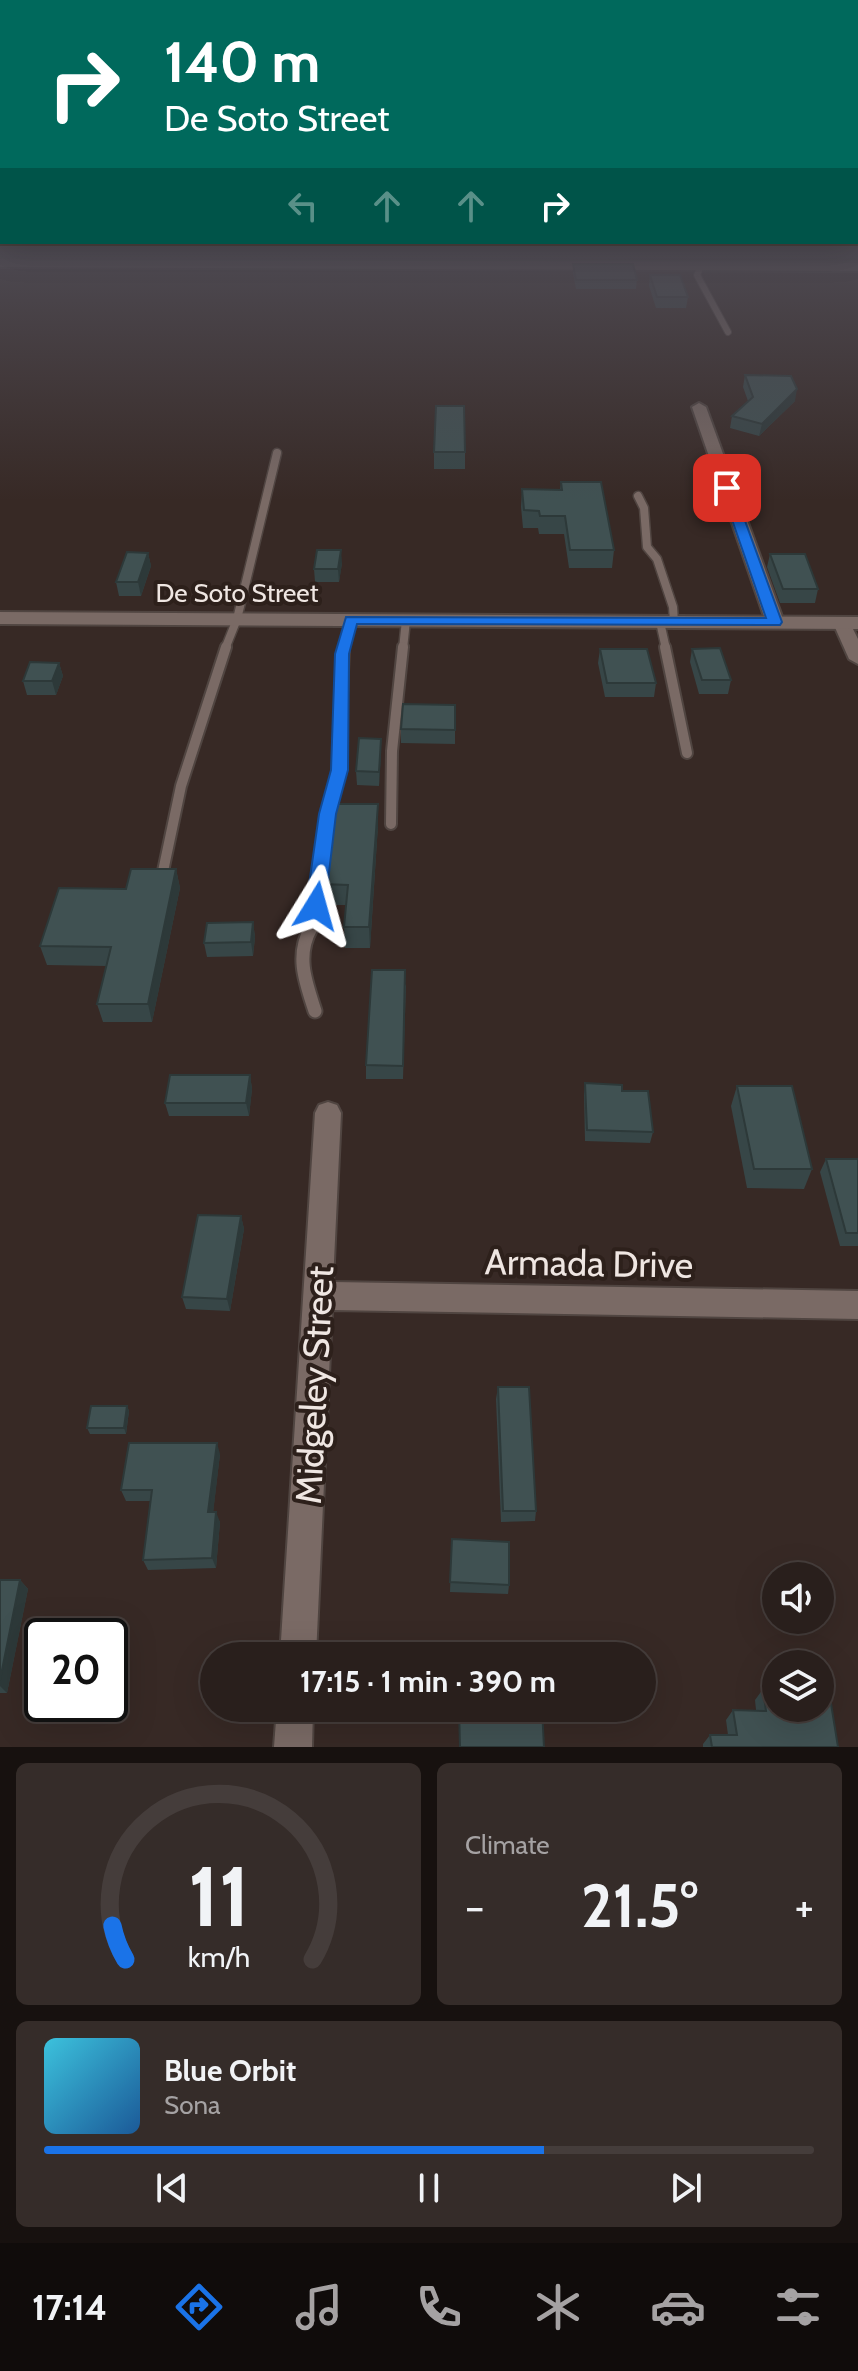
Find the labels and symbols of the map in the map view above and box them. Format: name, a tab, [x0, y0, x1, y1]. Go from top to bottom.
pin	[693, 454, 761, 522]
street label: De Soto Street	[156, 577, 319, 609]
position arrow	[274, 864, 358, 948]
street label: Armada Drive	[484, 1239, 694, 1287]
street label: Midgeley Street	[286, 1265, 342, 1505]
speed limit sign: 20	[24, 1618, 128, 1722]

